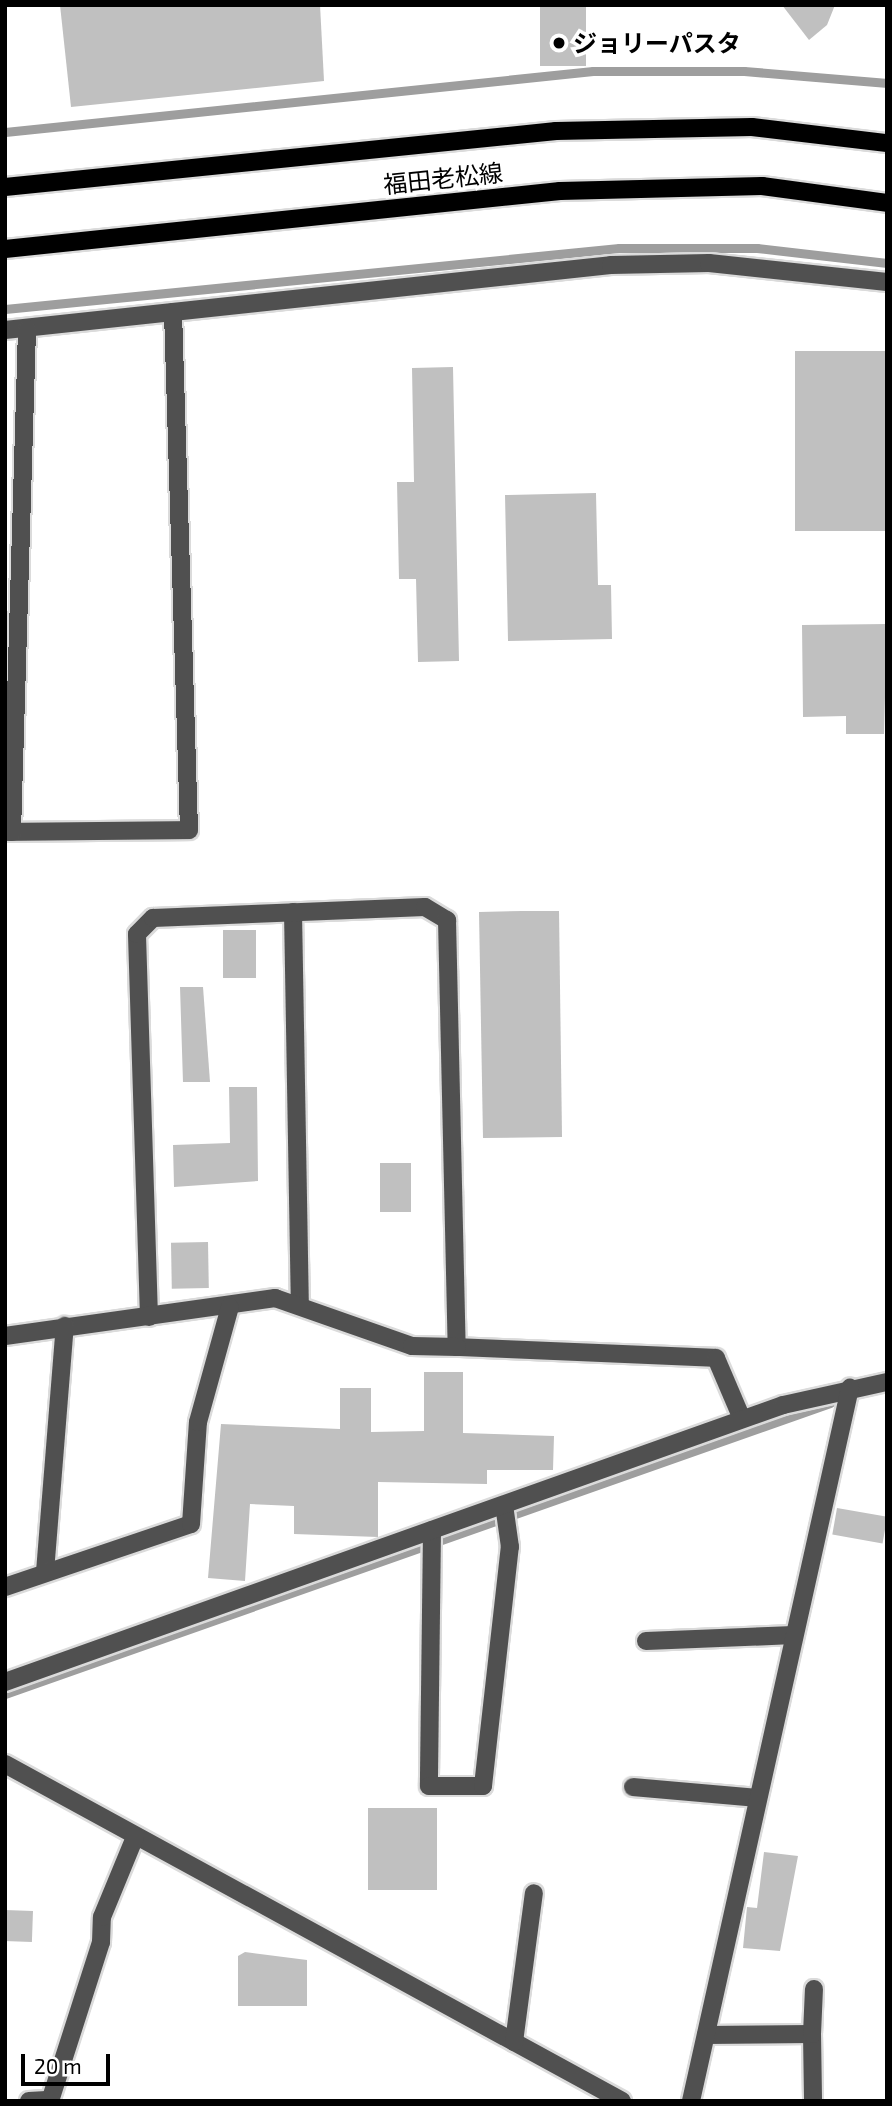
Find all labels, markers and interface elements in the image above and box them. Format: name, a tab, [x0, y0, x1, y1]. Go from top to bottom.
place label: ジョリーパスタ	[573, 29, 741, 57]
marker: ジョリーパスタ	[551, 35, 567, 51]
street label: 福田老松線	[382, 157, 504, 199]
scale bar	[24, 2039, 114, 2084]
text: 20 m	[34, 2053, 82, 2078]

